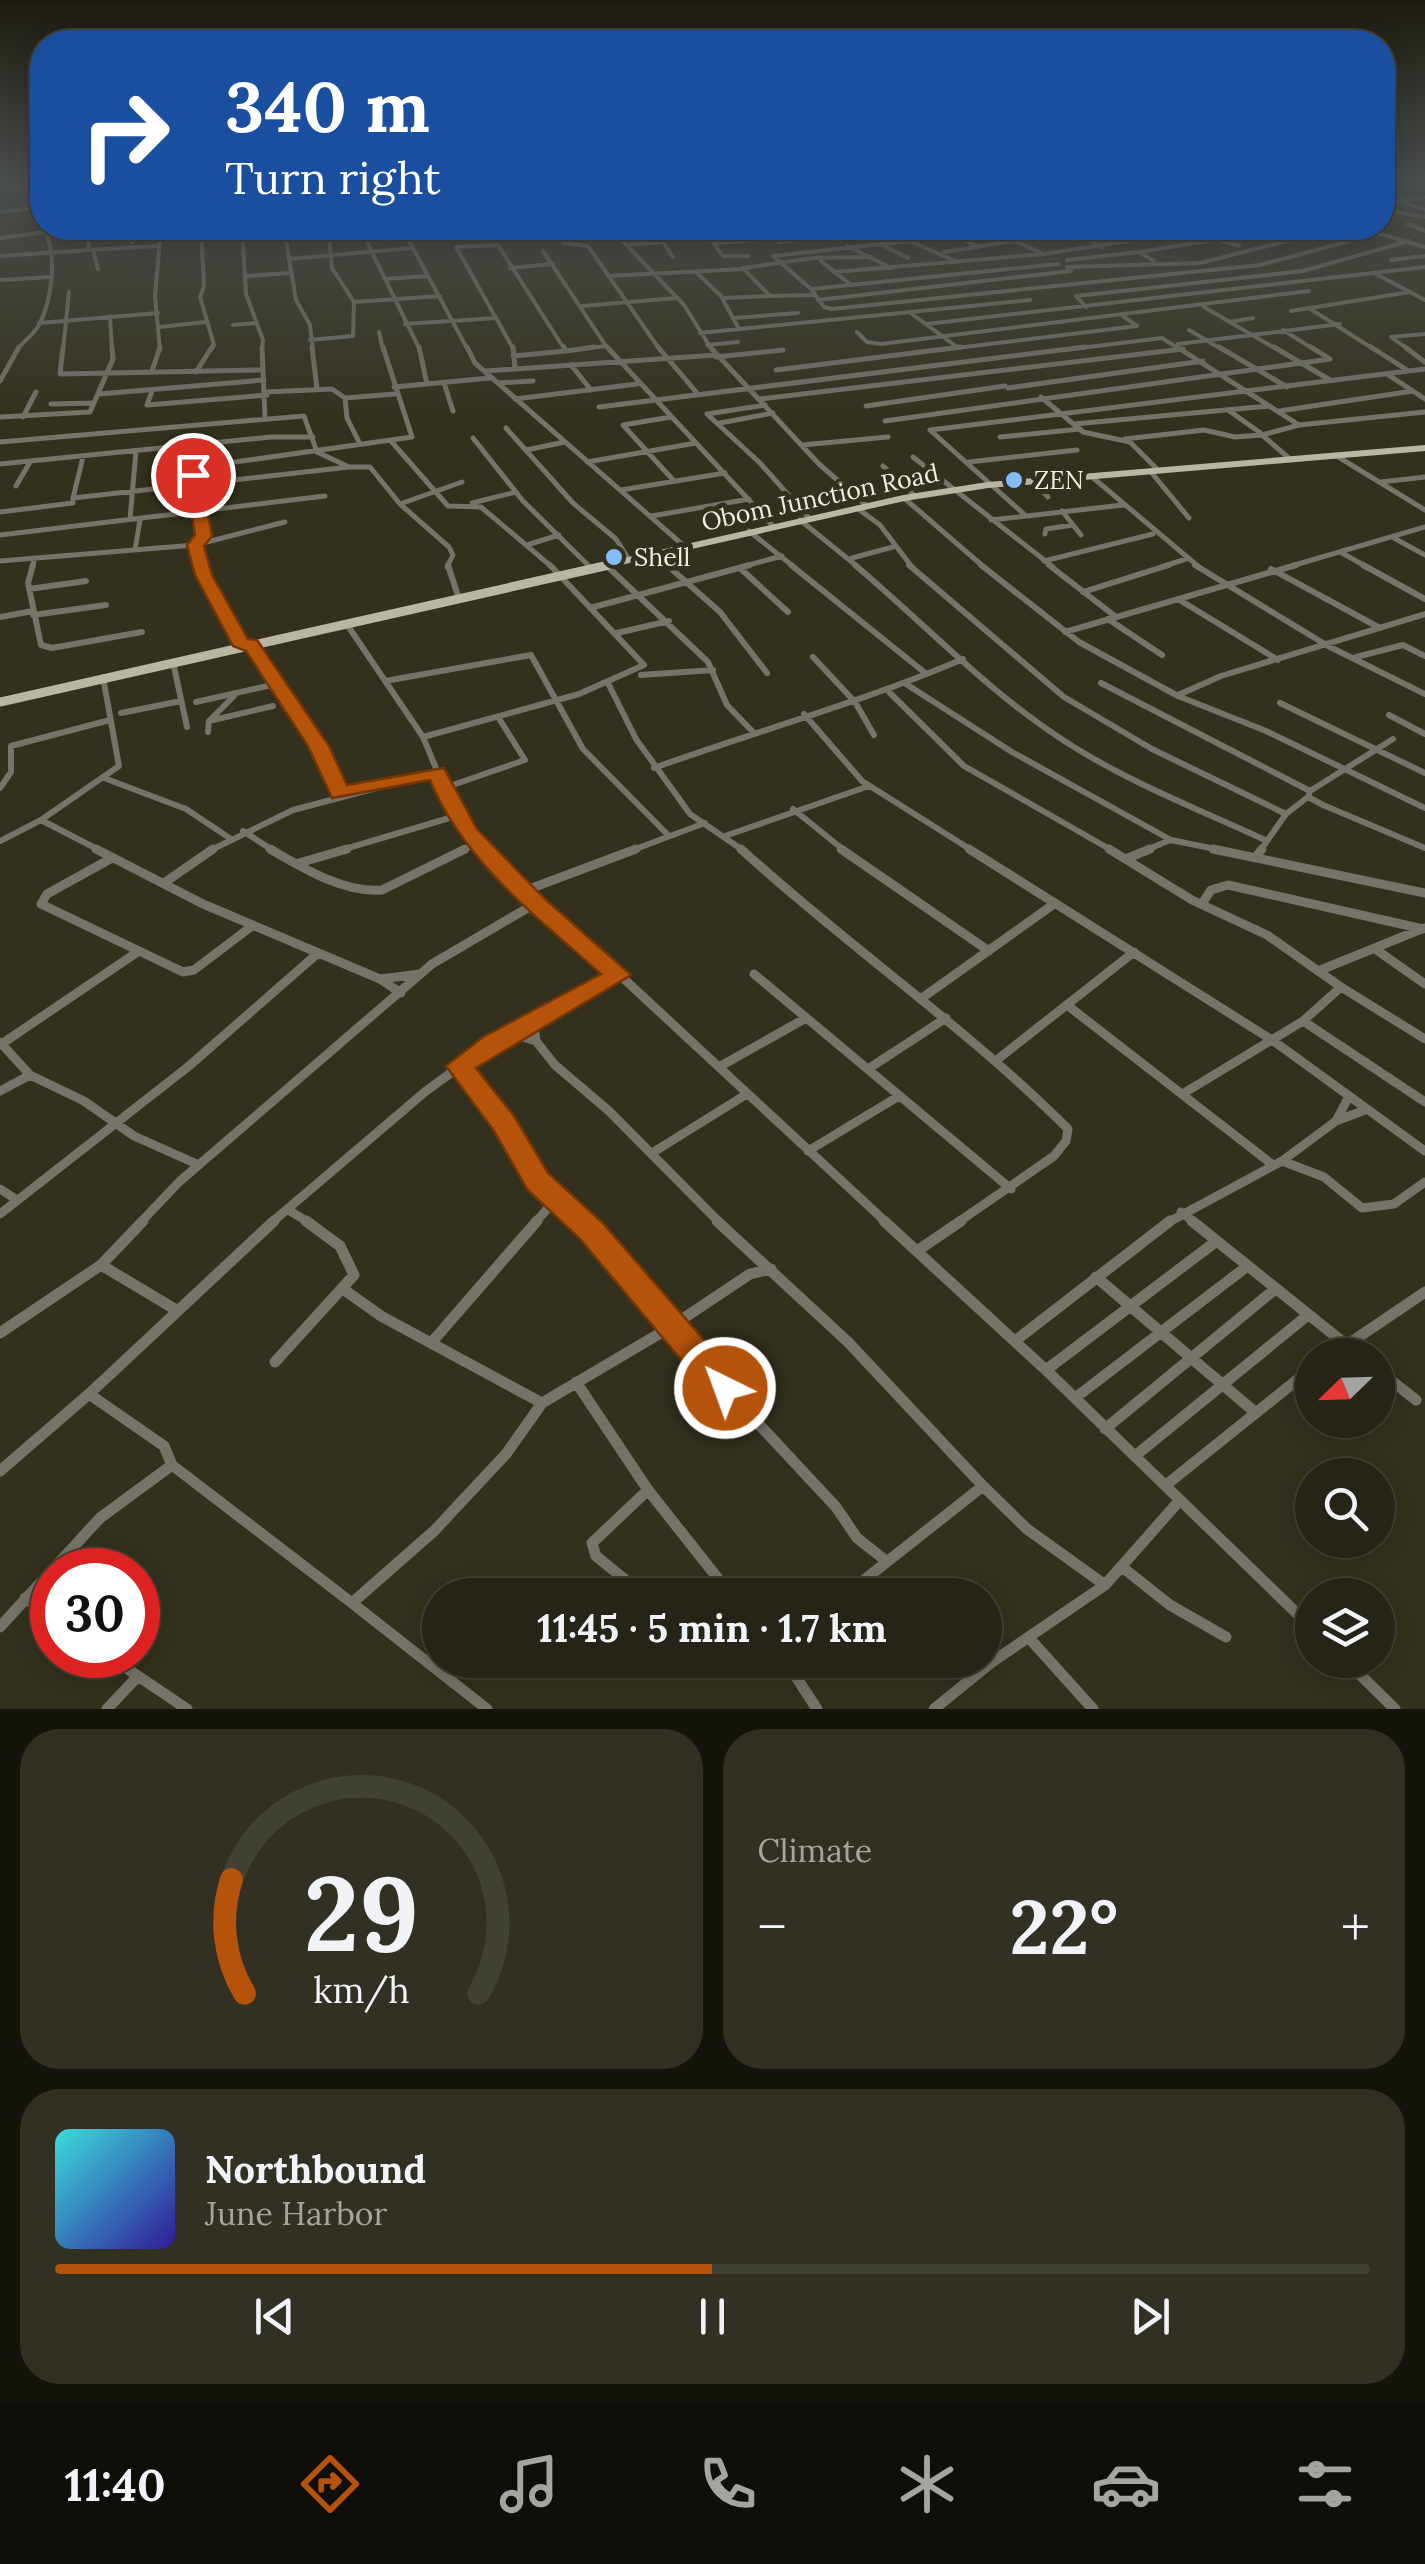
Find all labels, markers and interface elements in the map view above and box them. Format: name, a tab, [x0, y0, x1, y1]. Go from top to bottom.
text: 340 m	[225, 62, 430, 151]
icon: right	[60, 70, 190, 200]
text: Turn right	[225, 149, 441, 206]
pin	[151, 433, 236, 518]
icon: arrive	[166, 448, 221, 503]
street label: Obom Junction Road	[698, 456, 942, 538]
place label: ZEN	[1034, 464, 1084, 496]
marker: ZEN	[1003, 469, 1025, 491]
place label: Shell	[634, 541, 690, 573]
marker: Shell	[603, 546, 625, 568]
position arrow	[673, 1336, 777, 1440]
north arrow	[1295, 1338, 1395, 1438]
map controls	[1295, 1338, 1395, 1678]
button: search	[1295, 1458, 1395, 1558]
speed limit sign: 30	[30, 1548, 160, 1678]
button: layers	[1295, 1578, 1395, 1678]
text: 11:45 · 5 min · 1.7 km	[537, 1604, 887, 1652]
text: Climate	[758, 1830, 872, 1871]
text: 29	[304, 1846, 419, 1979]
text: 22°	[1009, 1879, 1118, 1975]
text: −	[758, 1892, 787, 1962]
text: +	[1341, 1892, 1370, 1962]
text: km/h	[313, 1967, 410, 2013]
text: Northbound	[205, 2145, 426, 2193]
text: June Harbor	[205, 2193, 387, 2234]
icon: previous	[247, 2289, 302, 2344]
icon: pause	[685, 2289, 740, 2344]
icon: next	[1123, 2289, 1178, 2344]
icon: directions	[295, 2449, 365, 2519]
icon: music	[494, 2449, 564, 2519]
icon: phone	[693, 2449, 763, 2519]
icon: climate	[892, 2449, 962, 2519]
icon: car	[1091, 2449, 1161, 2519]
icon: filters	[1290, 2449, 1360, 2519]
text: 11:40	[65, 2456, 166, 2513]

